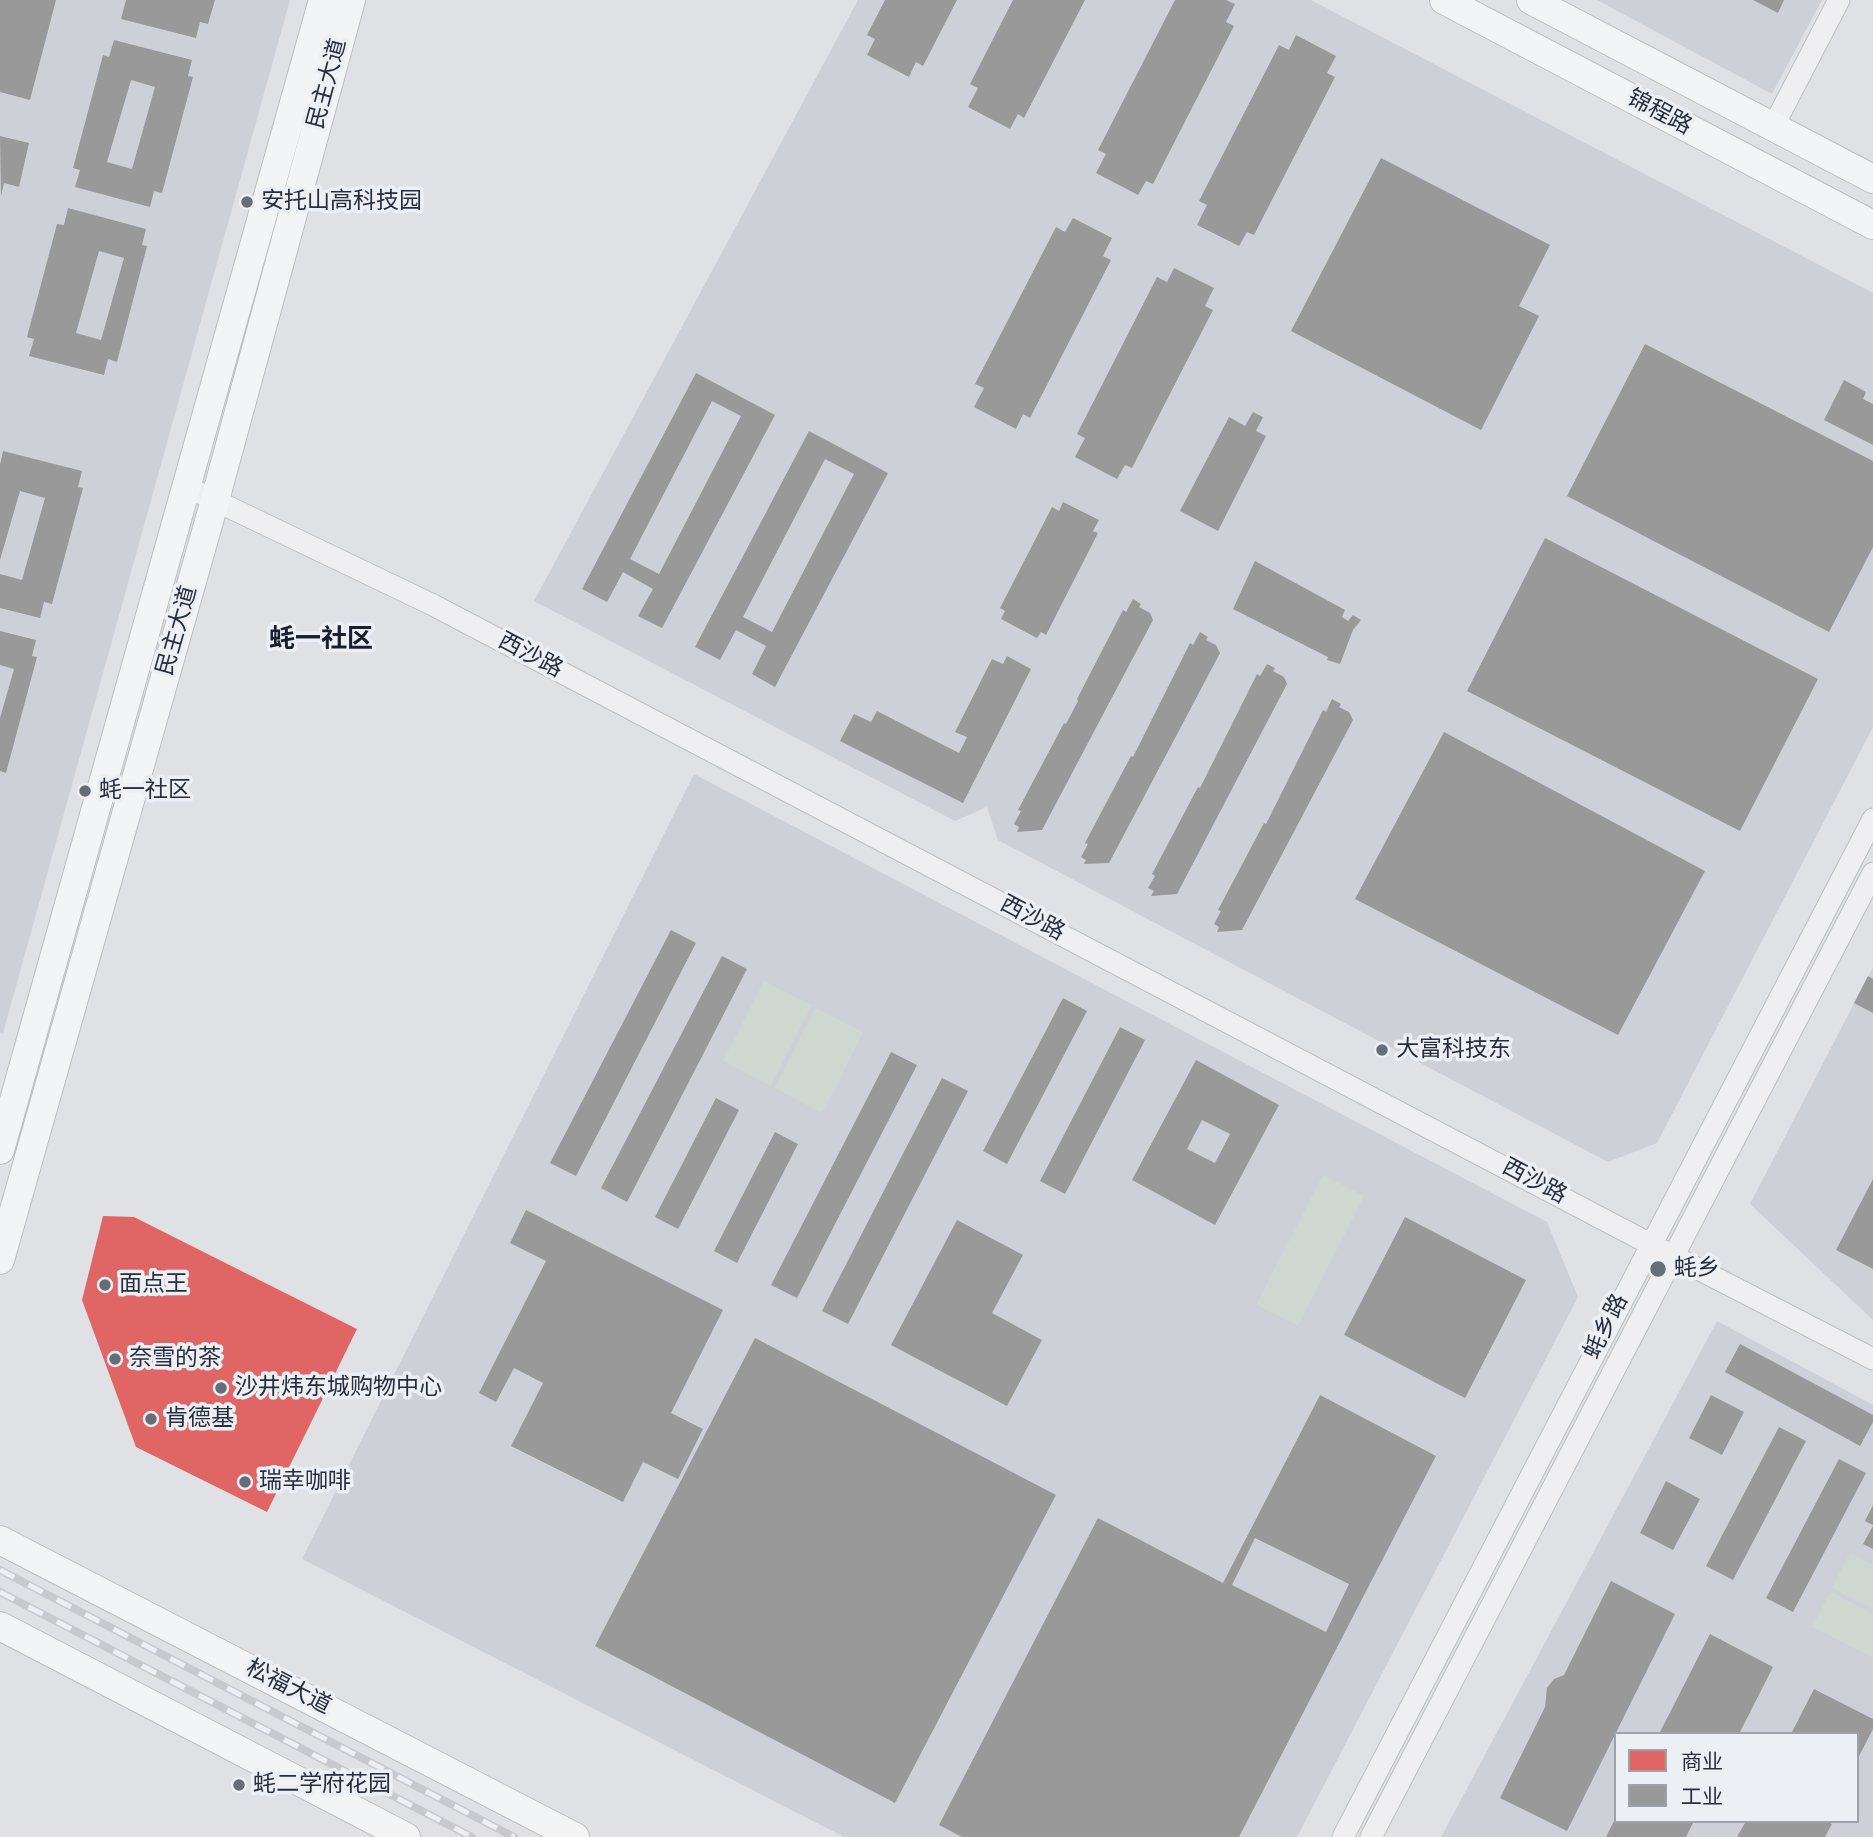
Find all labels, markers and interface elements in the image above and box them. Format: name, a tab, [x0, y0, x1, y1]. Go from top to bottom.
street label: 民主大道	[303, 36, 353, 132]
street label: 锦程路	[1622, 85, 1696, 141]
place label: 安托山高科技园	[261, 188, 422, 216]
marker: 安托山高科技园	[239, 194, 255, 210]
street label: 民主大道	[152, 583, 204, 679]
district label: 蚝一社区	[269, 624, 373, 656]
street label: 西沙路	[493, 628, 567, 684]
place label: 蚝一社区	[99, 777, 191, 805]
marker: 蚝一社区	[77, 783, 93, 799]
street label: 西沙路	[995, 891, 1069, 947]
place label: 大富科技东	[1396, 1036, 1511, 1064]
marker: 大富科技东	[1374, 1042, 1390, 1058]
street label: 西沙路	[1497, 1154, 1571, 1210]
place label: 蚝乡	[1674, 1255, 1720, 1283]
marker: 蚝乡	[1648, 1259, 1668, 1279]
place label: 面点王	[119, 1271, 188, 1299]
marker: 面点王	[97, 1277, 113, 1293]
street label: 蚝乡路	[1579, 1290, 1635, 1364]
place label: 奈雪的茶	[129, 1345, 221, 1373]
marker: 奈雪的茶	[107, 1351, 123, 1367]
place label: 沙井炜东城购物中心	[235, 1374, 442, 1402]
marker: 沙井炜东城购物中心	[213, 1380, 229, 1396]
place label: 肯德基	[165, 1405, 234, 1433]
marker: 肯德基	[143, 1411, 159, 1427]
place label: 瑞幸咖啡	[259, 1468, 351, 1496]
marker: 瑞幸咖啡	[237, 1474, 253, 1490]
street label: 松福大道	[241, 1655, 335, 1721]
legend	[1614, 1732, 1859, 1823]
text: 商业	[1681, 1747, 1723, 1776]
place label: 蚝二学府花园	[253, 1771, 391, 1799]
marker: 蚝二学府花园	[231, 1777, 247, 1793]
text: 工业	[1681, 1782, 1723, 1811]

